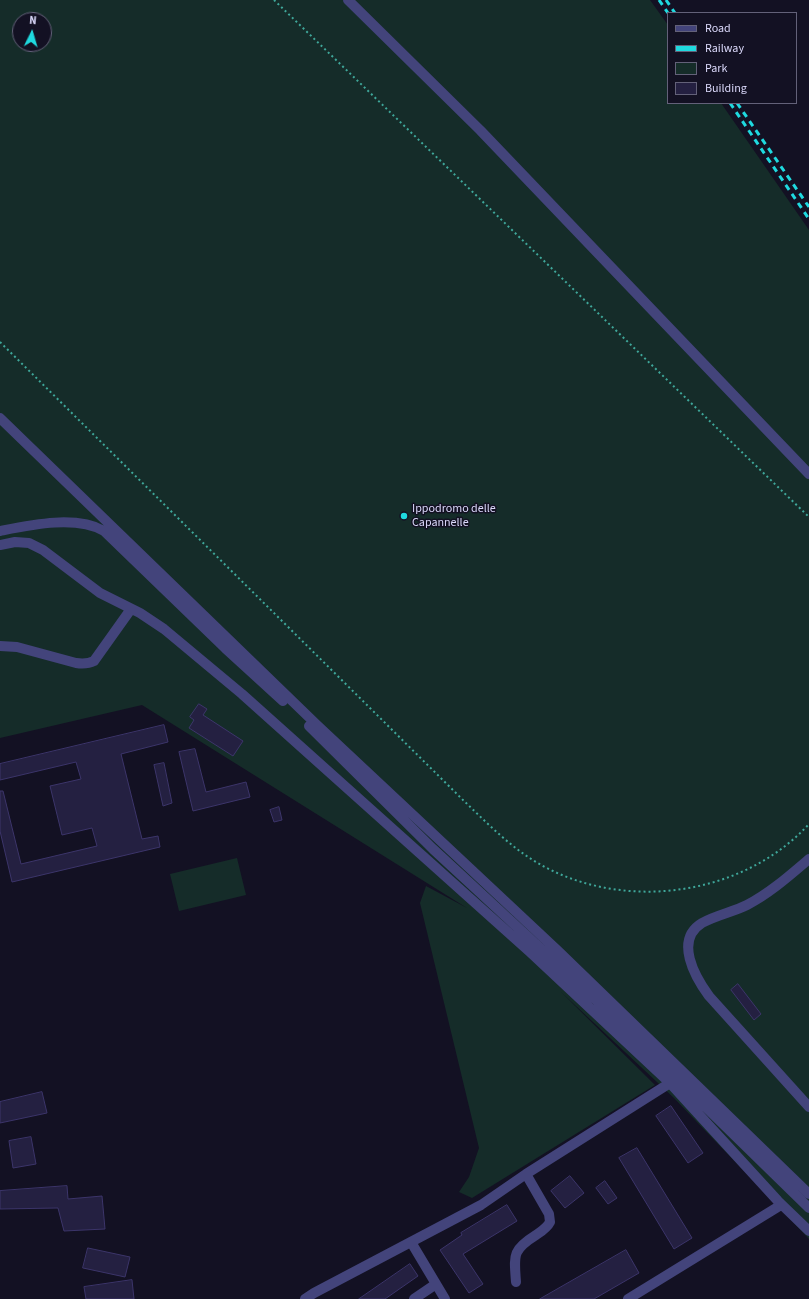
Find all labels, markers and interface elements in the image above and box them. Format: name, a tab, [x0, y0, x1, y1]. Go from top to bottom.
north arrow	[12, 12, 52, 52]
legend	[667, 12, 797, 104]
text: N	[29, 13, 37, 28]
text: Road	[705, 20, 731, 37]
text: Railway	[705, 40, 744, 57]
text: Park	[705, 60, 727, 77]
text: Building	[705, 80, 747, 97]
place label: Ippodromo delle Capannelle	[412, 502, 496, 530]
marker: Ippodromo delle Capannelle	[399, 511, 409, 521]

